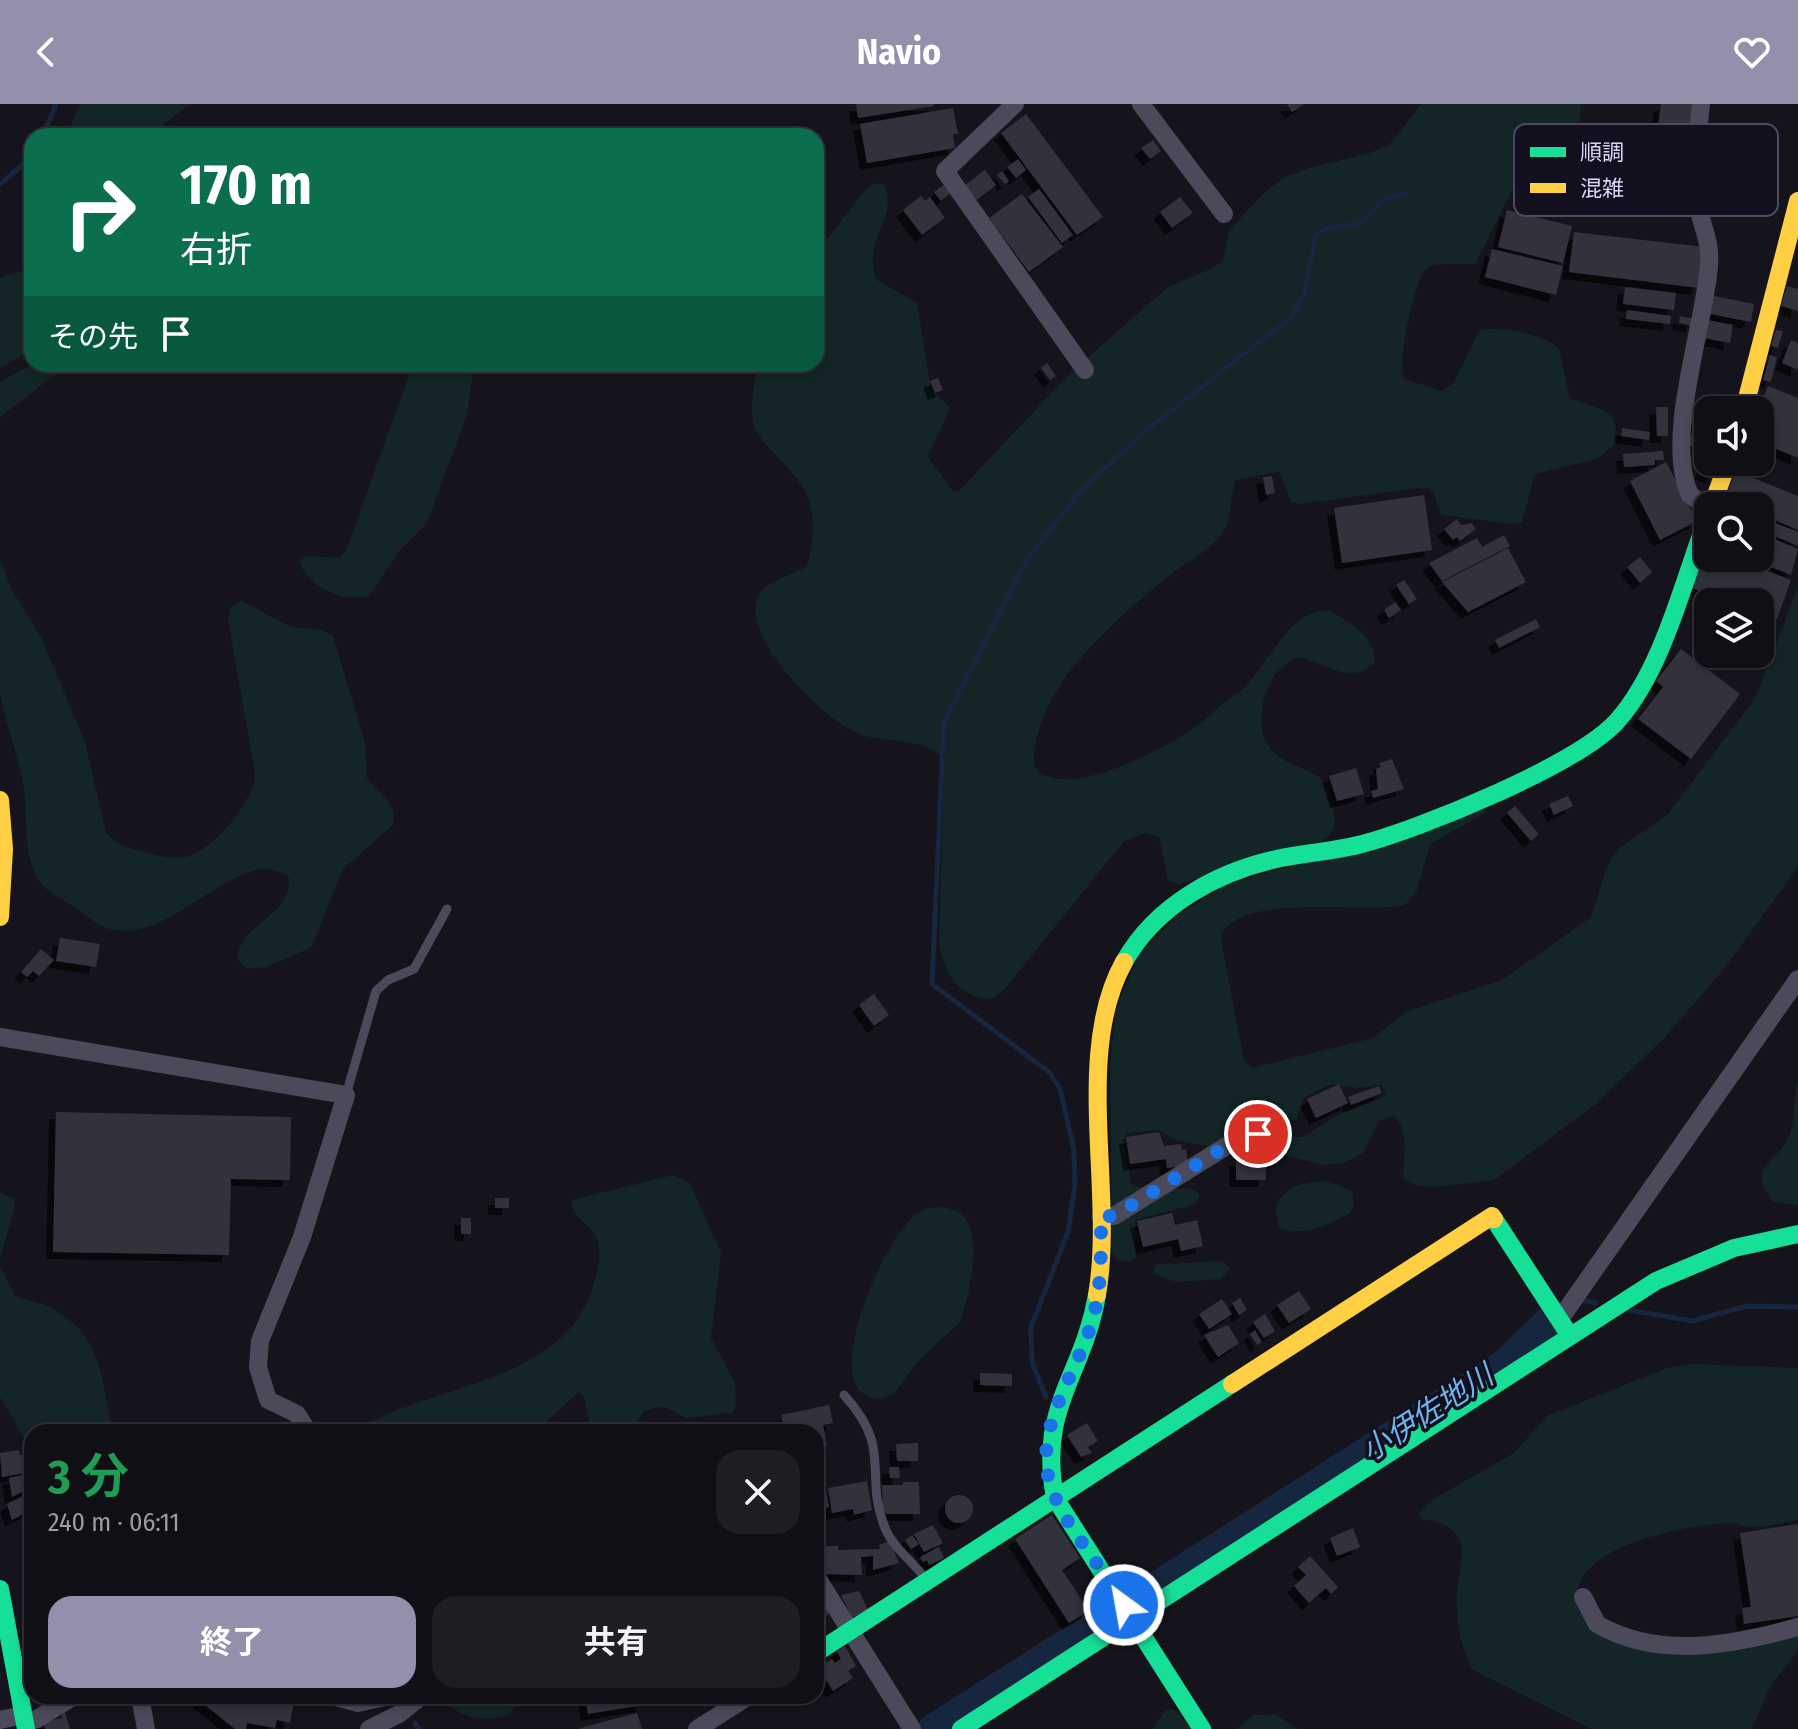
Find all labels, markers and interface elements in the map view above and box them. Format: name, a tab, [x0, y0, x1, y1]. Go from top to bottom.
icon: back	[24, 30, 68, 74]
text: Navio	[857, 30, 941, 74]
icon: heart	[1730, 30, 1774, 74]
legend	[1514, 124, 1778, 216]
text: 順調	[1580, 139, 1624, 166]
text: 170 m	[180, 152, 312, 219]
icon: right	[48, 160, 152, 264]
text: 混雑	[1580, 175, 1624, 202]
text: 右折	[180, 228, 252, 272]
icon: arrive	[154, 312, 198, 356]
text: その先	[48, 319, 138, 355]
map controls	[1694, 396, 1774, 668]
button: sound	[1694, 396, 1774, 476]
button: search	[1694, 492, 1774, 572]
button: layers	[1694, 588, 1774, 668]
pin	[1224, 1100, 1292, 1168]
icon: arrive	[1236, 1112, 1280, 1156]
water label: 小伊佐地川	[1354, 1355, 1502, 1469]
text: 3 分	[48, 1448, 129, 1506]
button: close	[716, 1450, 800, 1534]
text: 240 m · 06:11	[48, 1507, 180, 1538]
position arrow	[1082, 1563, 1166, 1647]
button: 終了	[48, 1596, 416, 1688]
button: 共有	[432, 1596, 800, 1688]

